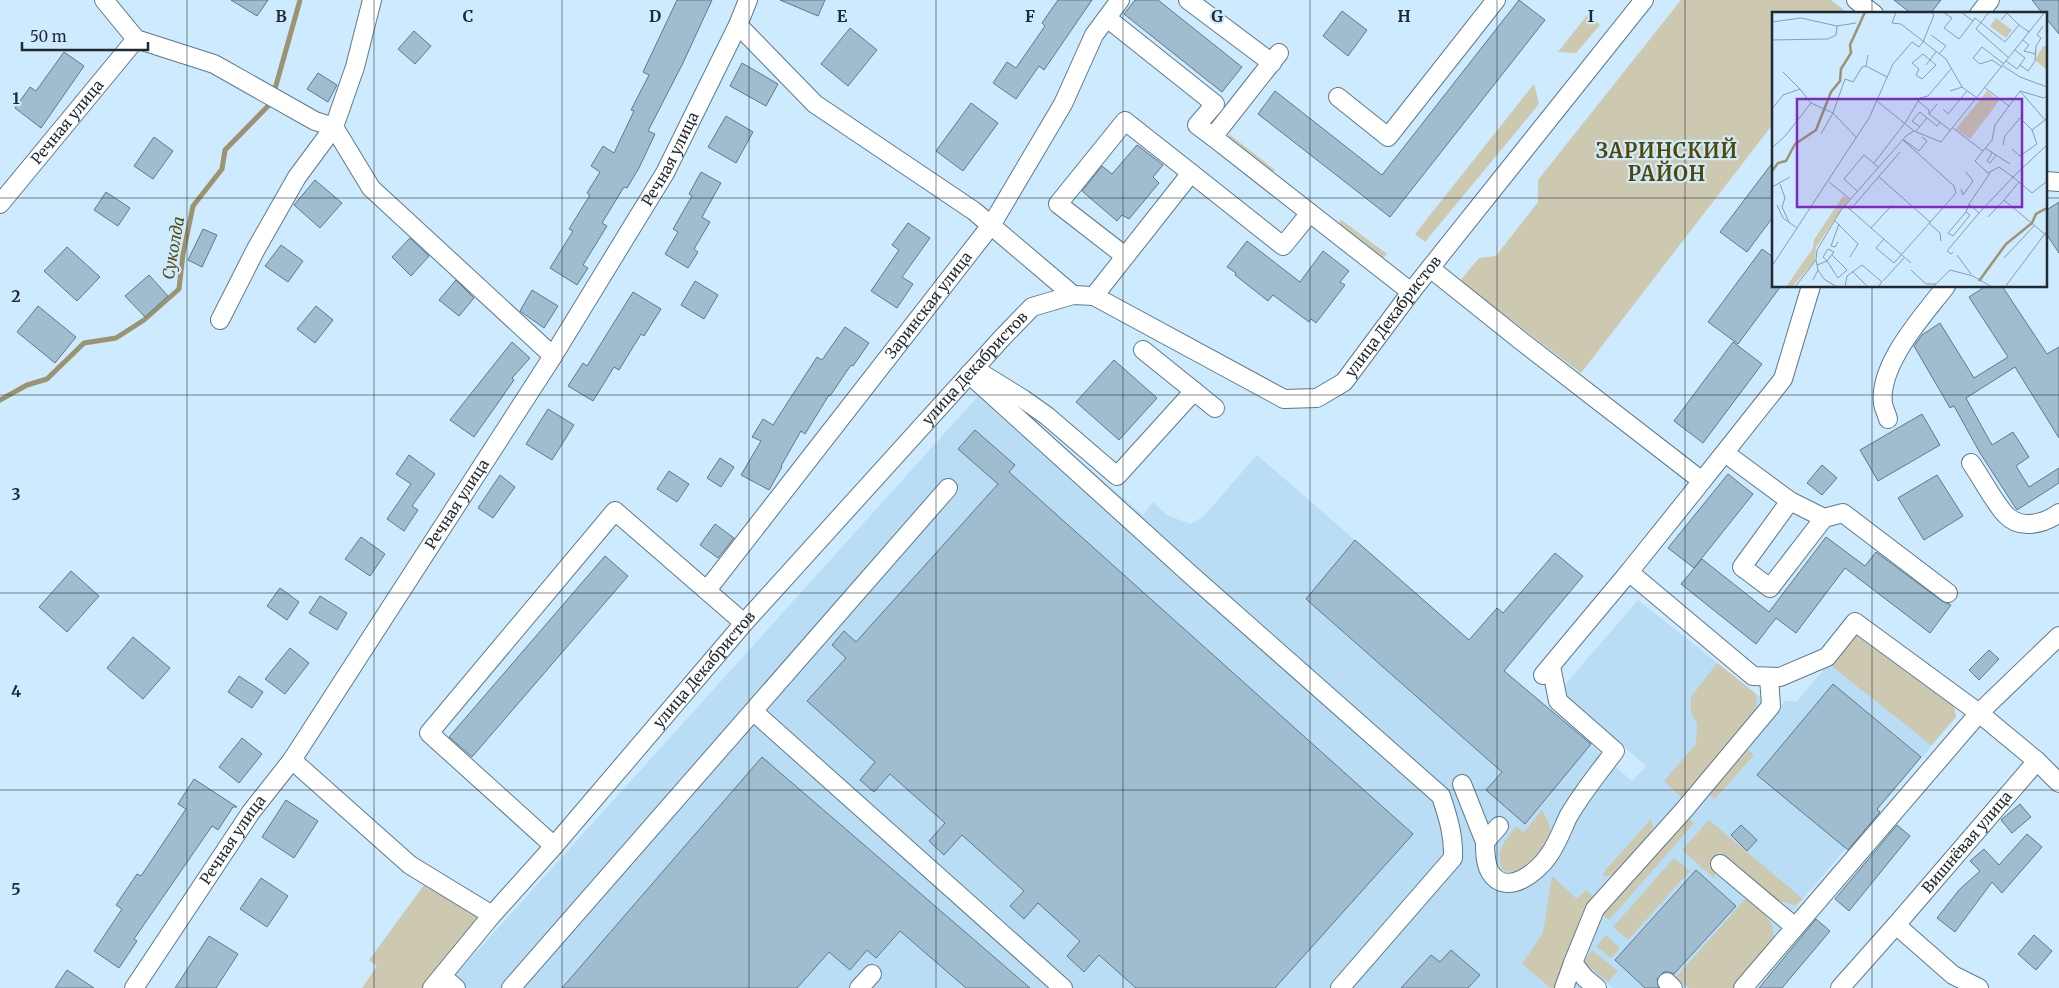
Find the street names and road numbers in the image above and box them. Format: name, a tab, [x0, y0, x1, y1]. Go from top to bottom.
street label: Речная улица	[27, 76, 107, 168]
street label: Речная улица	[637, 109, 703, 209]
street label: Заринская улица	[881, 248, 976, 362]
street label: улица Декабристов	[1341, 252, 1445, 381]
street label: улица Декабристов	[918, 307, 1032, 429]
street label: Речная улица	[421, 455, 493, 553]
street label: улица Декабристов	[649, 607, 759, 732]
street label: Вишнёвая улица	[1918, 787, 2016, 897]
street label: Речная улица	[195, 791, 270, 888]

